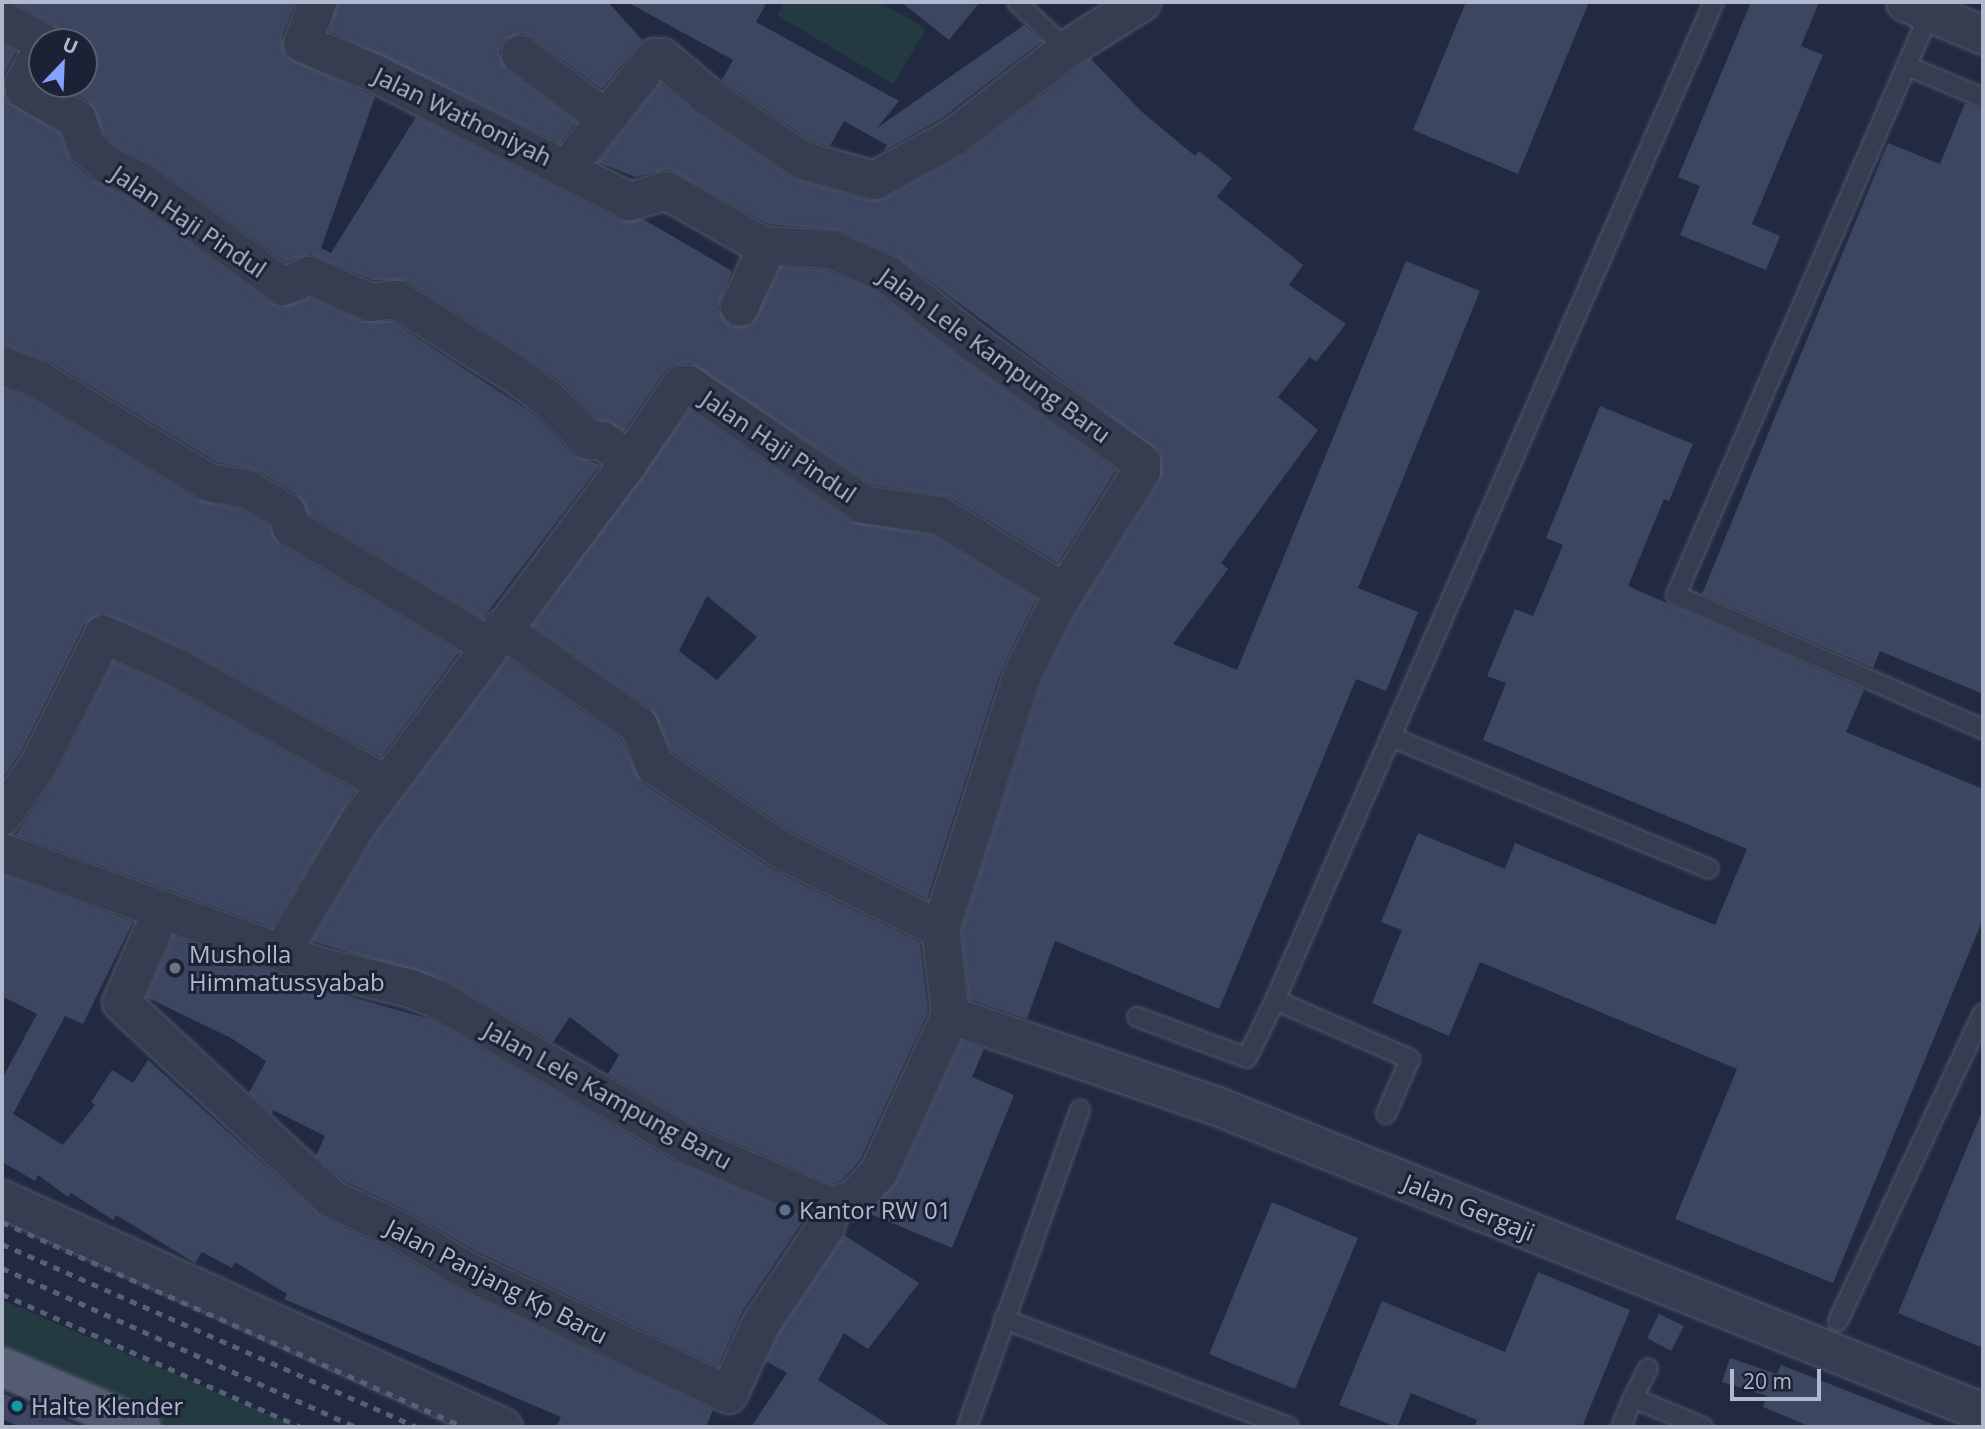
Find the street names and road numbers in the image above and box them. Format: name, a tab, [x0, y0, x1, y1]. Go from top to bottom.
street label: Jalan Wathoniyah	[369, 60, 557, 172]
street label: Jalan Haji Pindul	[106, 159, 272, 283]
street label: Jalan Lele Kampung Baru	[874, 261, 1116, 449]
street label: Jalan Haji Pindul	[696, 384, 862, 508]
street label: Jalan Lele Kampung Baru	[479, 1015, 737, 1175]
street label: Jalan Gergaji	[1399, 1168, 1539, 1246]
street label: Jalan Panjang Kp Baru	[381, 1213, 613, 1349]

